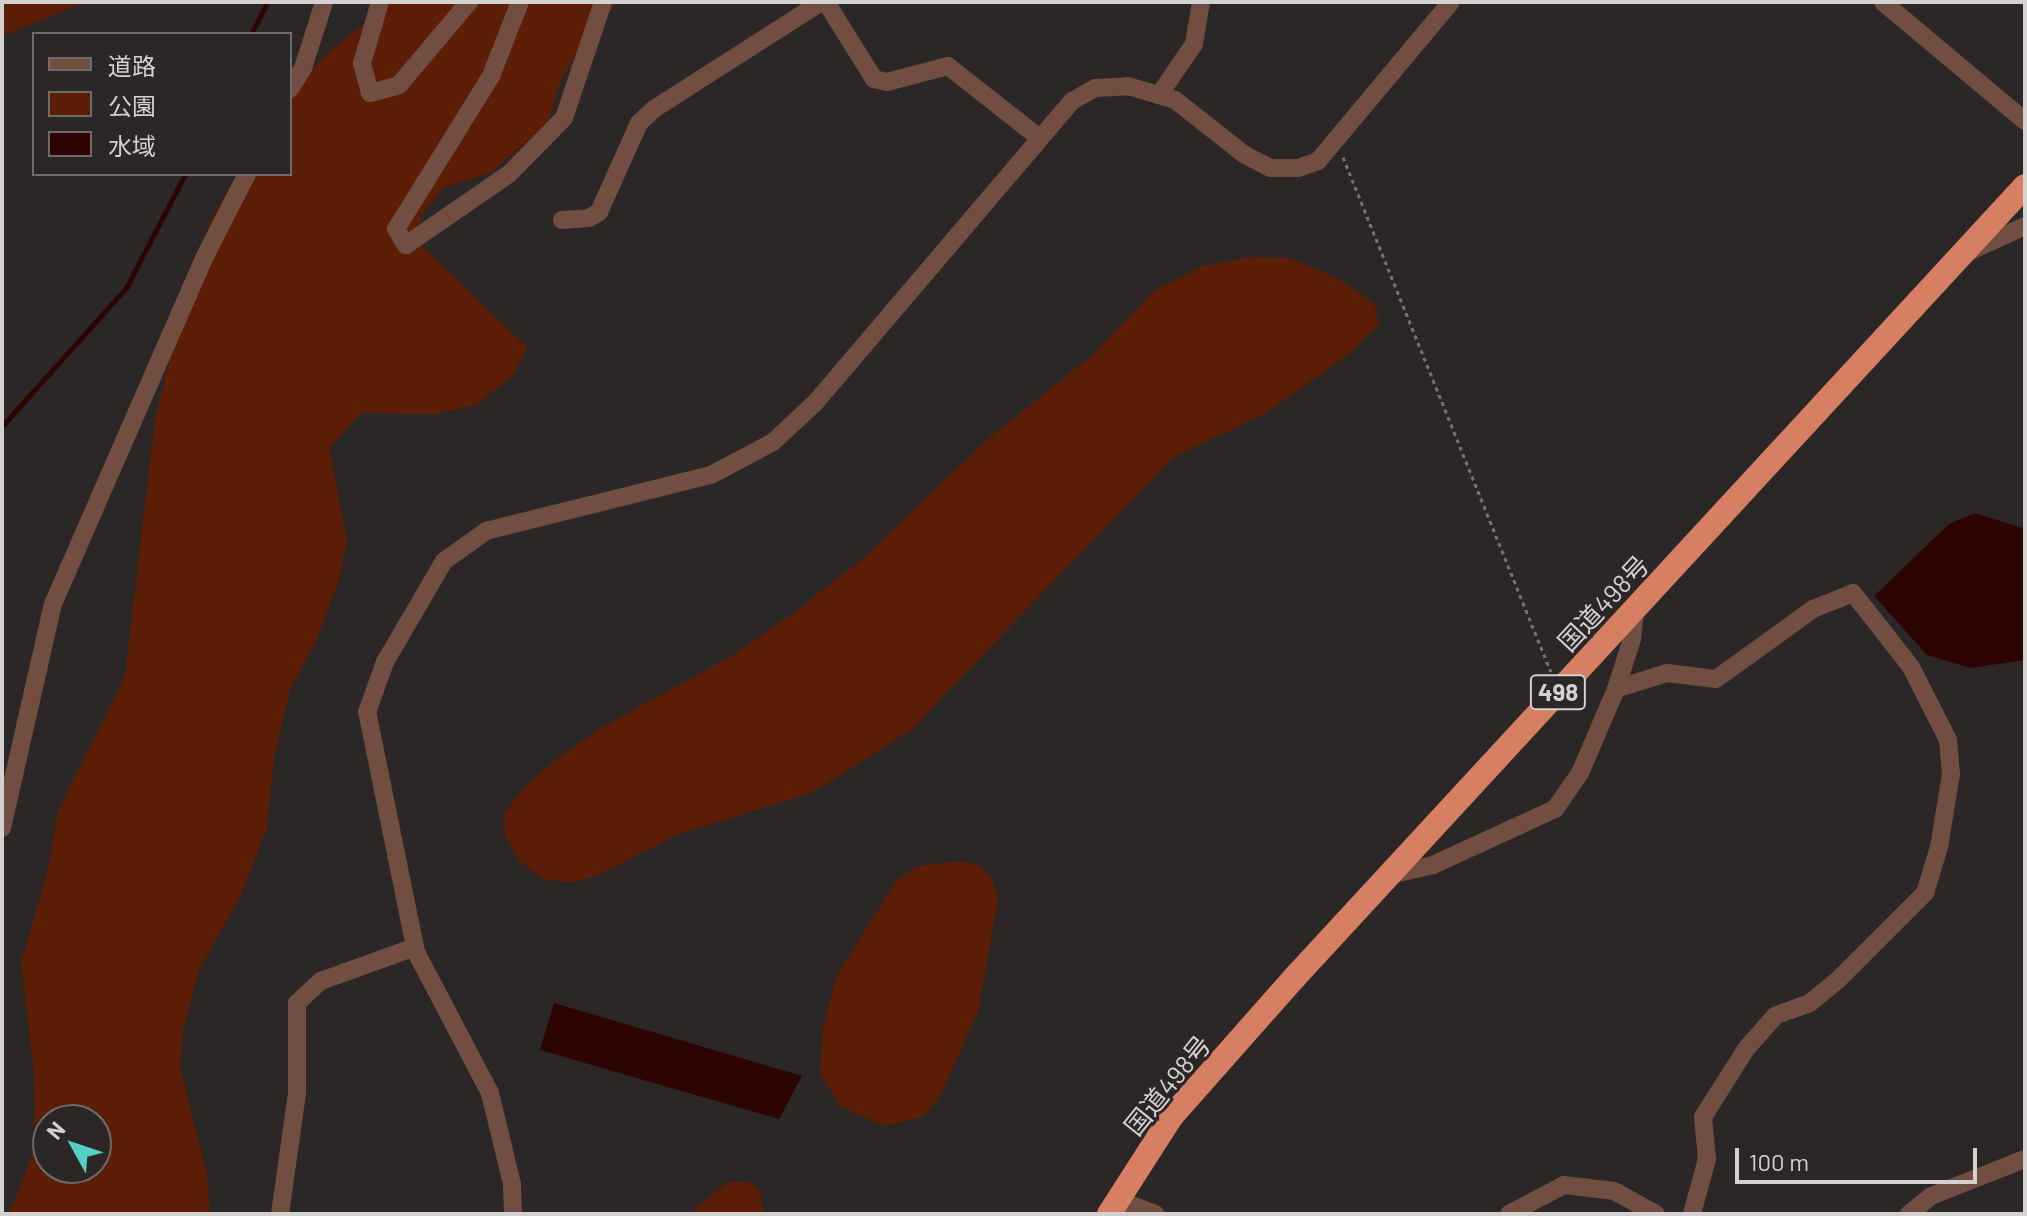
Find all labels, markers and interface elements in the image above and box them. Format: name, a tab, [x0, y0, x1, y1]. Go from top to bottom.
legend	[32, 32, 292, 176]
text: 道路	[108, 51, 156, 80]
text: 公園	[108, 91, 156, 120]
text: 水域	[108, 131, 156, 160]
street label: 国道498号	[1551, 549, 1655, 657]
road number: 498	[1528, 672, 1588, 712]
street label: 国道498号	[1117, 1029, 1217, 1141]
north arrow	[32, 1104, 112, 1184]
text: N	[40, 1116, 70, 1144]
scale bar	[1739, 1132, 1981, 1182]
text: 100 m	[1749, 1147, 1809, 1176]

